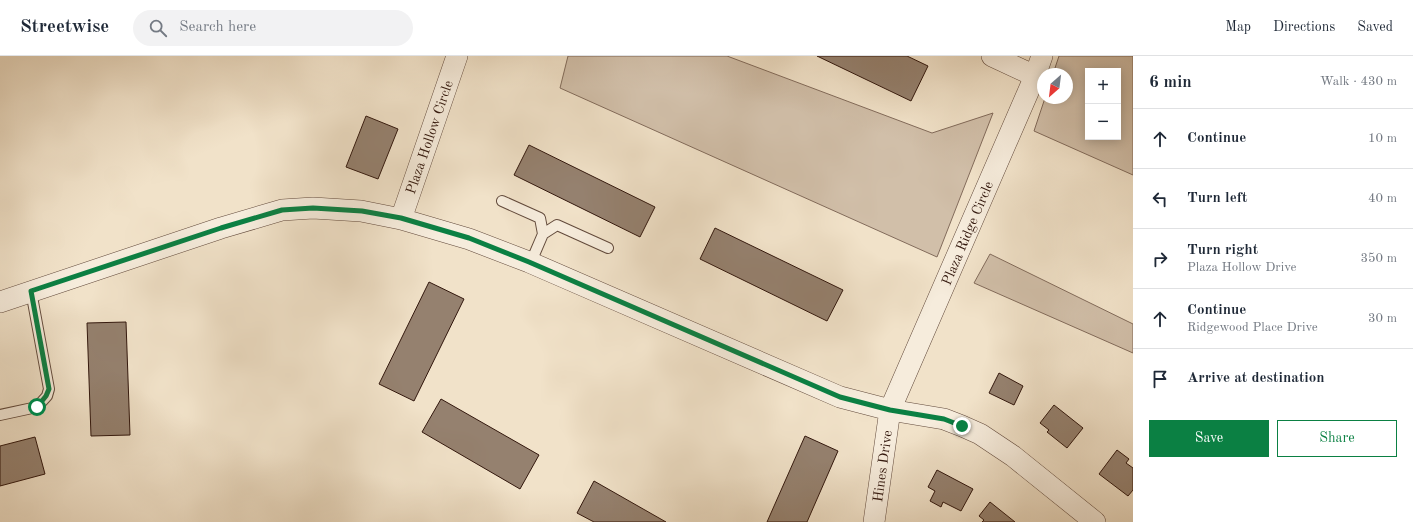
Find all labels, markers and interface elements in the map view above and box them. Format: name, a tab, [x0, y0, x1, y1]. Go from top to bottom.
search box	[133, 10, 413, 46]
icon: search	[147, 17, 169, 39]
text: Streetwise	[20, 18, 109, 37]
text: Search here	[179, 20, 256, 35]
text: Map	[1225, 20, 1251, 34]
text: Directions	[1273, 20, 1335, 34]
text: Saved	[1357, 20, 1393, 34]
north arrow	[1037, 68, 1073, 104]
map controls	[1085, 68, 1121, 140]
button: +	[1085, 68, 1121, 104]
text: 6 min	[1149, 74, 1192, 91]
text: Walk · 430 m	[1320, 75, 1397, 88]
street label: Plaza Hollow Circle	[404, 79, 456, 196]
button: −	[1085, 104, 1121, 140]
icon: ahead	[1149, 128, 1171, 150]
text: Continue	[1187, 131, 1246, 146]
text: 10 m	[1368, 132, 1397, 145]
street label: Plaza Ridge Circle	[940, 179, 996, 287]
icon: left	[1149, 188, 1171, 210]
text: Turn left	[1187, 191, 1247, 206]
text: 40 m	[1368, 192, 1397, 205]
text: Turn right	[1187, 243, 1258, 258]
icon: right	[1149, 248, 1171, 270]
text: 350 m	[1360, 252, 1397, 265]
text: Plaza Hollow Drive	[1187, 261, 1296, 274]
text: Continue	[1187, 303, 1246, 318]
icon: ahead	[1149, 308, 1171, 330]
text: 30 m	[1368, 312, 1397, 325]
text: Ridgewood Place Drive	[1187, 321, 1318, 334]
icon: arrive	[1149, 368, 1171, 390]
text: Arrive at destination	[1187, 371, 1325, 386]
route start	[28, 398, 46, 416]
route end	[953, 417, 971, 435]
button: Save	[1149, 420, 1269, 457]
button: Share	[1277, 420, 1397, 457]
street label: Hines Drive	[871, 429, 895, 503]

